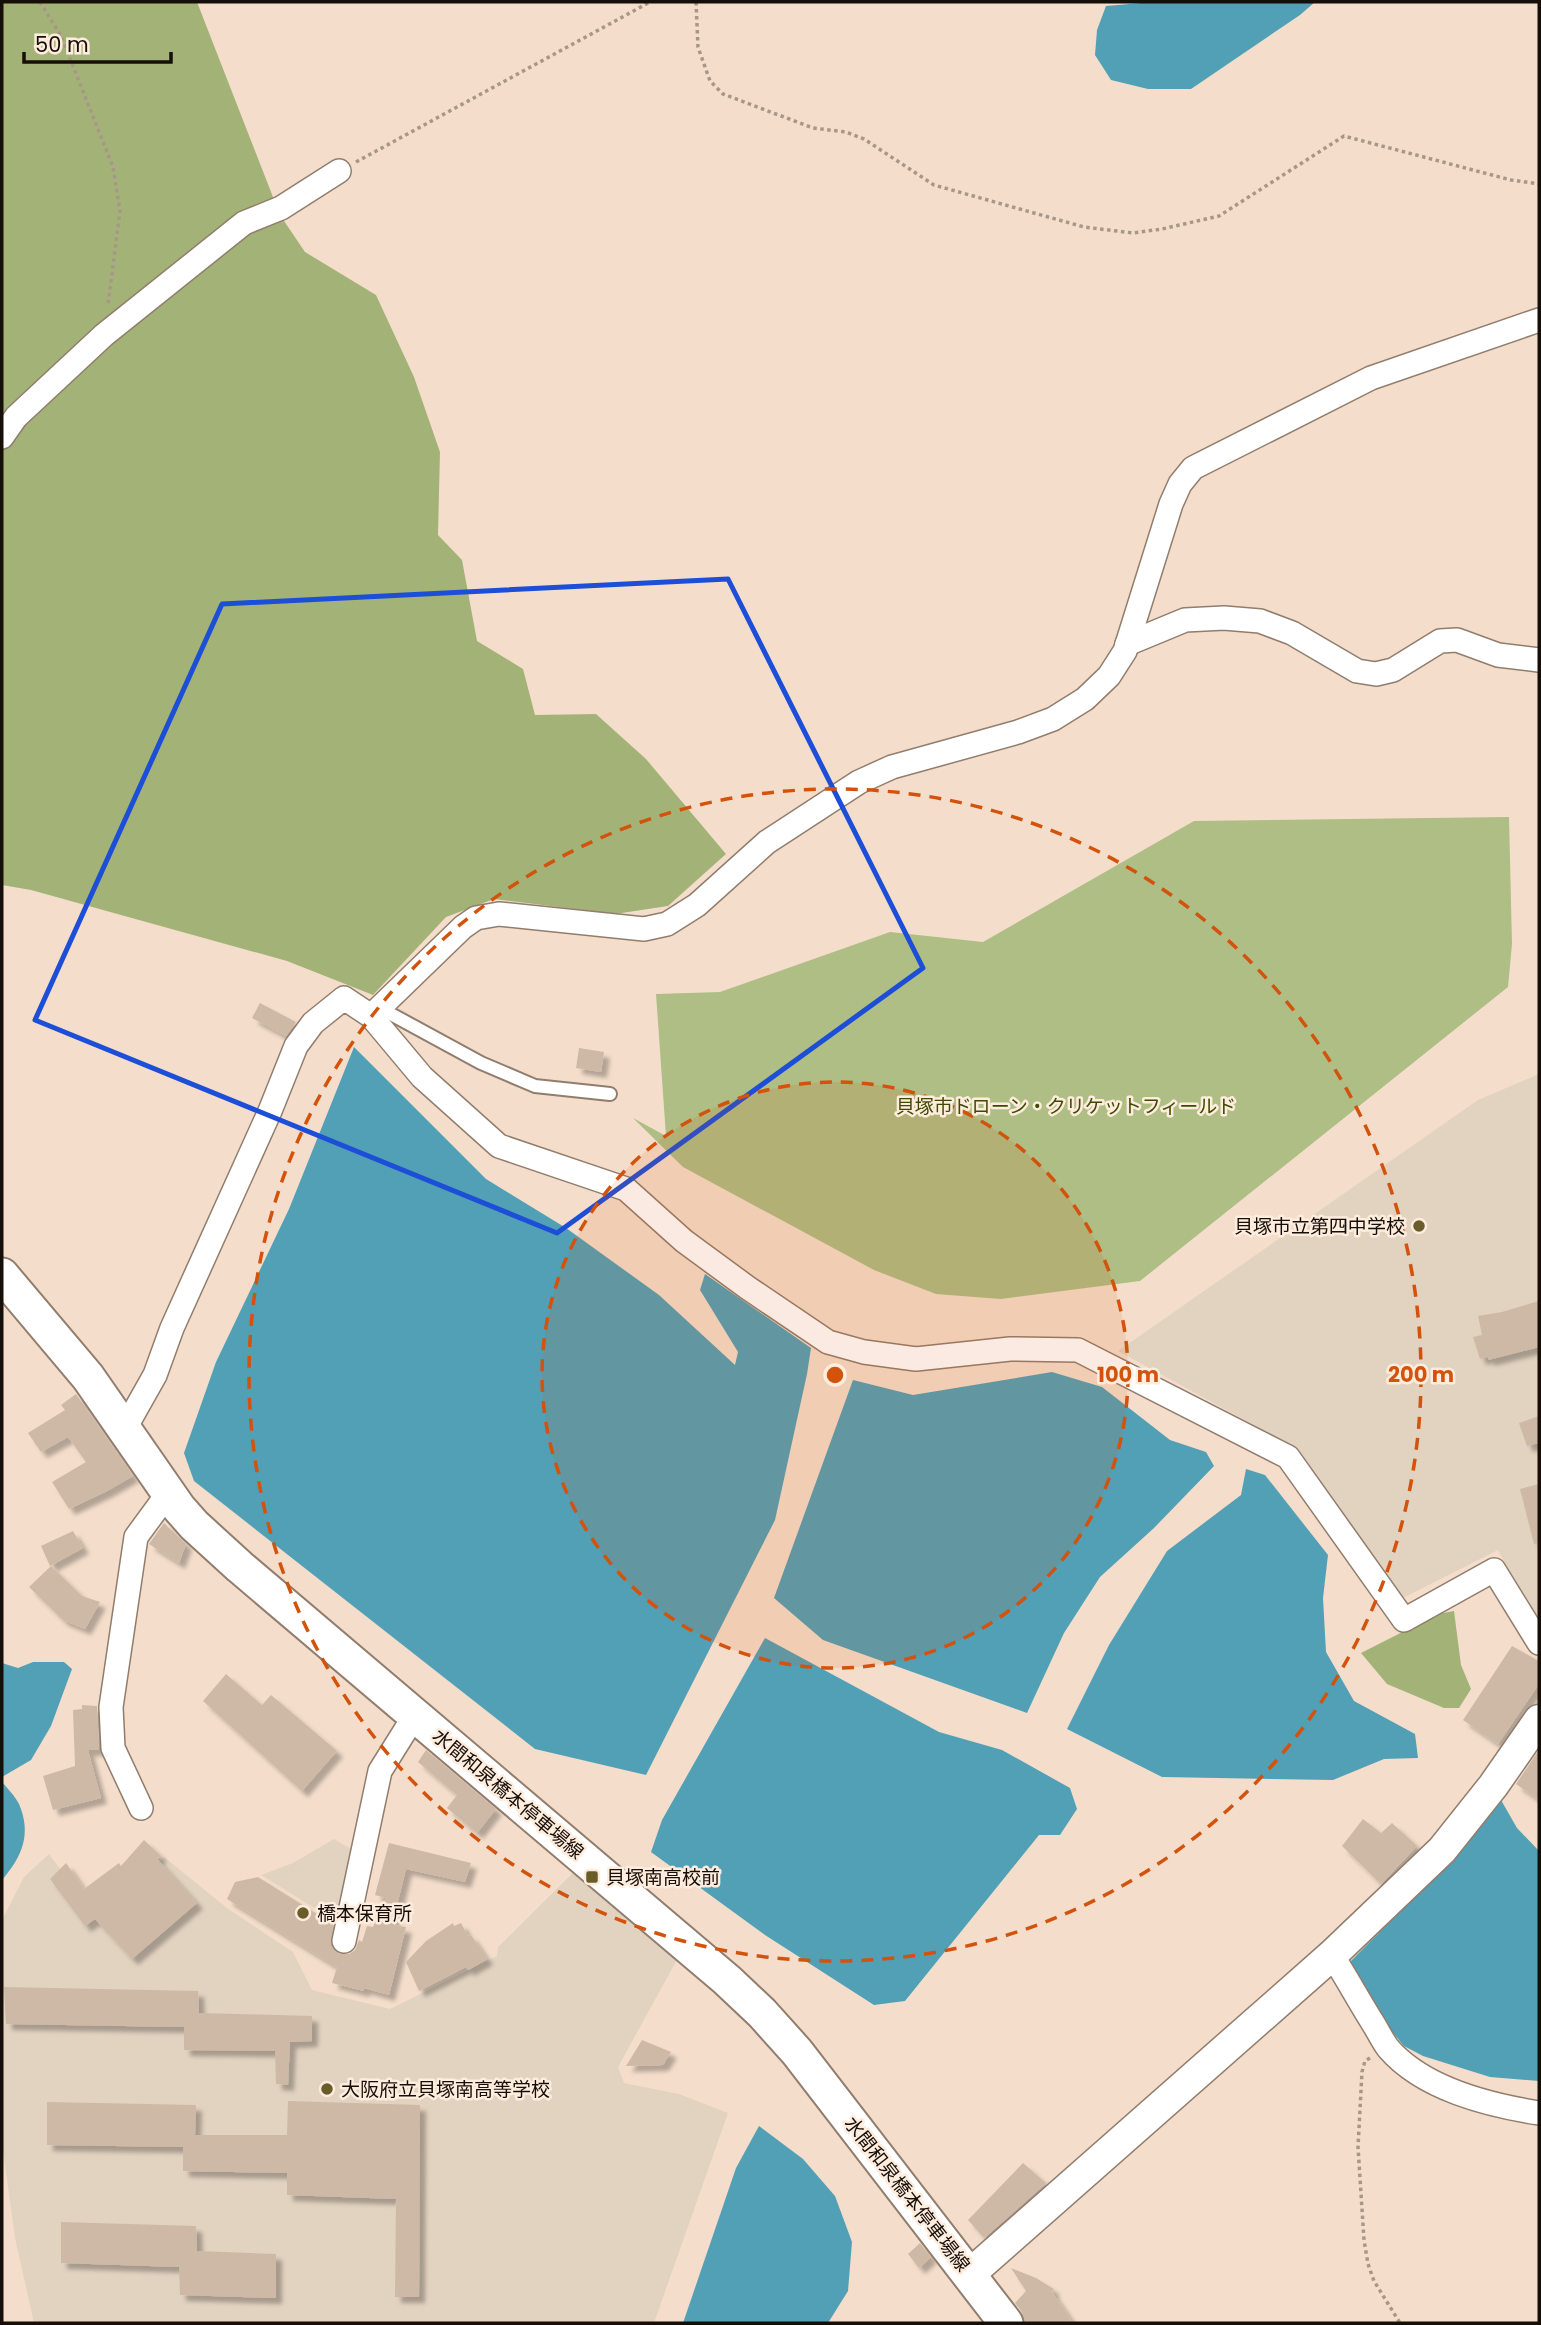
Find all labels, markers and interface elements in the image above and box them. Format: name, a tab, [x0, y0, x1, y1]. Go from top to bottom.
scale bar	[24, 21, 172, 65]
text: 50 m	[35, 30, 89, 59]
park label: 貝塚市ドローン・クリケットフィールド	[896, 1093, 1236, 1120]
place label: 貝塚市立第四中学校	[1234, 1213, 1405, 1240]
marker: 貝塚市立第四中学校	[1411, 1218, 1427, 1234]
text: 100 m	[1097, 1360, 1159, 1389]
text: 200 m	[1388, 1360, 1454, 1389]
centre of rings	[823, 1363, 847, 1387]
street label: 水間和泉橋本停車場線	[427, 1723, 589, 1865]
place label: 貝塚南高校前	[606, 1864, 720, 1891]
marker: 貝塚南高校前	[584, 1869, 600, 1885]
place label: 橋本保育所	[317, 1900, 412, 1927]
marker: 橋本保育所	[295, 1905, 311, 1921]
place label: 大阪府立貝塚南高等学校	[341, 2076, 550, 2103]
marker: 大阪府立貝塚南高等学校	[319, 2081, 335, 2097]
street label: 水間和泉橋本停車場線	[838, 2111, 976, 2277]

